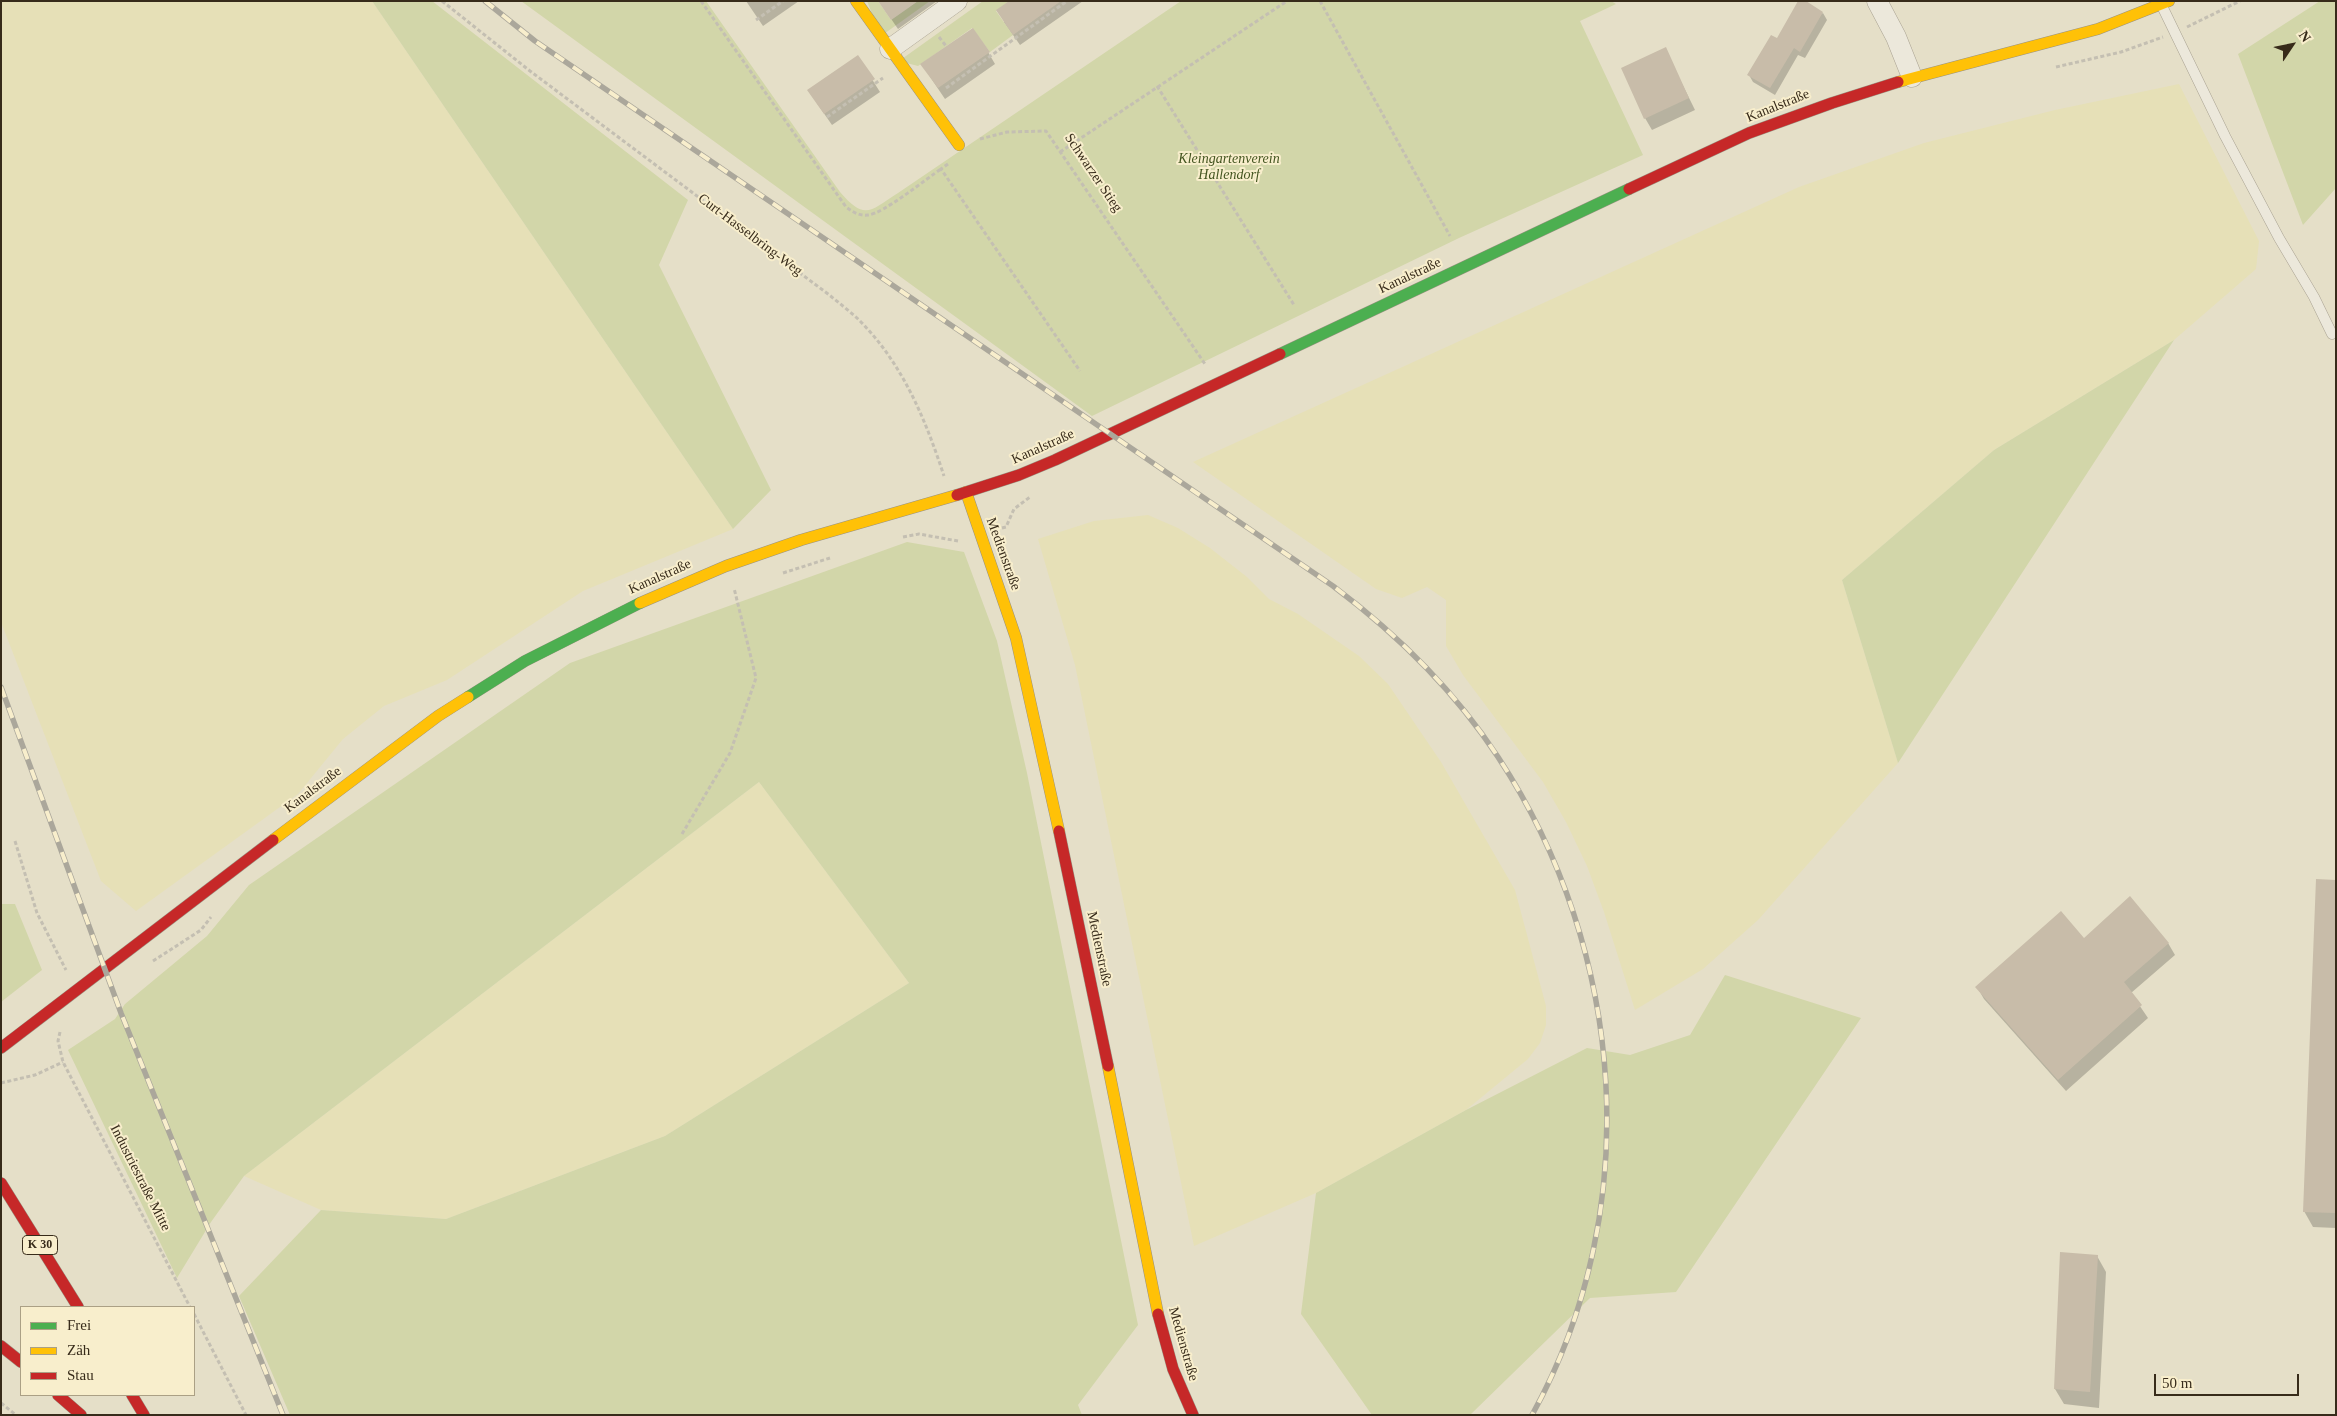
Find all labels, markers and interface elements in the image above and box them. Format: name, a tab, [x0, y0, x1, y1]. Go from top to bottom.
north arrow	[2267, 20, 2317, 70]
text: N	[2296, 28, 2314, 45]
street label: Kanalstraße	[1744, 86, 1812, 126]
street label: Schwarzer Stieg	[1060, 130, 1126, 216]
park label: Kleingartenverein Hallendorf	[1178, 151, 1280, 184]
street label: Curt-Hasselbring-Weg	[694, 190, 806, 280]
street label: Kanalstraße	[1376, 254, 1444, 298]
street label: Kanalstraße	[1009, 426, 1077, 468]
street label: Medienstraße	[982, 515, 1024, 593]
street label: Kanalstraße	[626, 556, 694, 598]
street label: Kanalstraße	[281, 763, 345, 817]
street label: Medienstraße	[1083, 910, 1115, 988]
street label: Industriestraße Mitte	[106, 1122, 174, 1234]
road number: K 30	[22, 1236, 58, 1254]
street label: Medienstraße	[1164, 1305, 1202, 1383]
legend	[20, 1306, 195, 1396]
text: Frei	[67, 1317, 91, 1333]
text: Zäh	[67, 1342, 90, 1358]
scale bar	[2157, 1364, 2302, 1396]
text: Stau	[67, 1367, 94, 1383]
text: 50 m	[2162, 1375, 2192, 1391]

